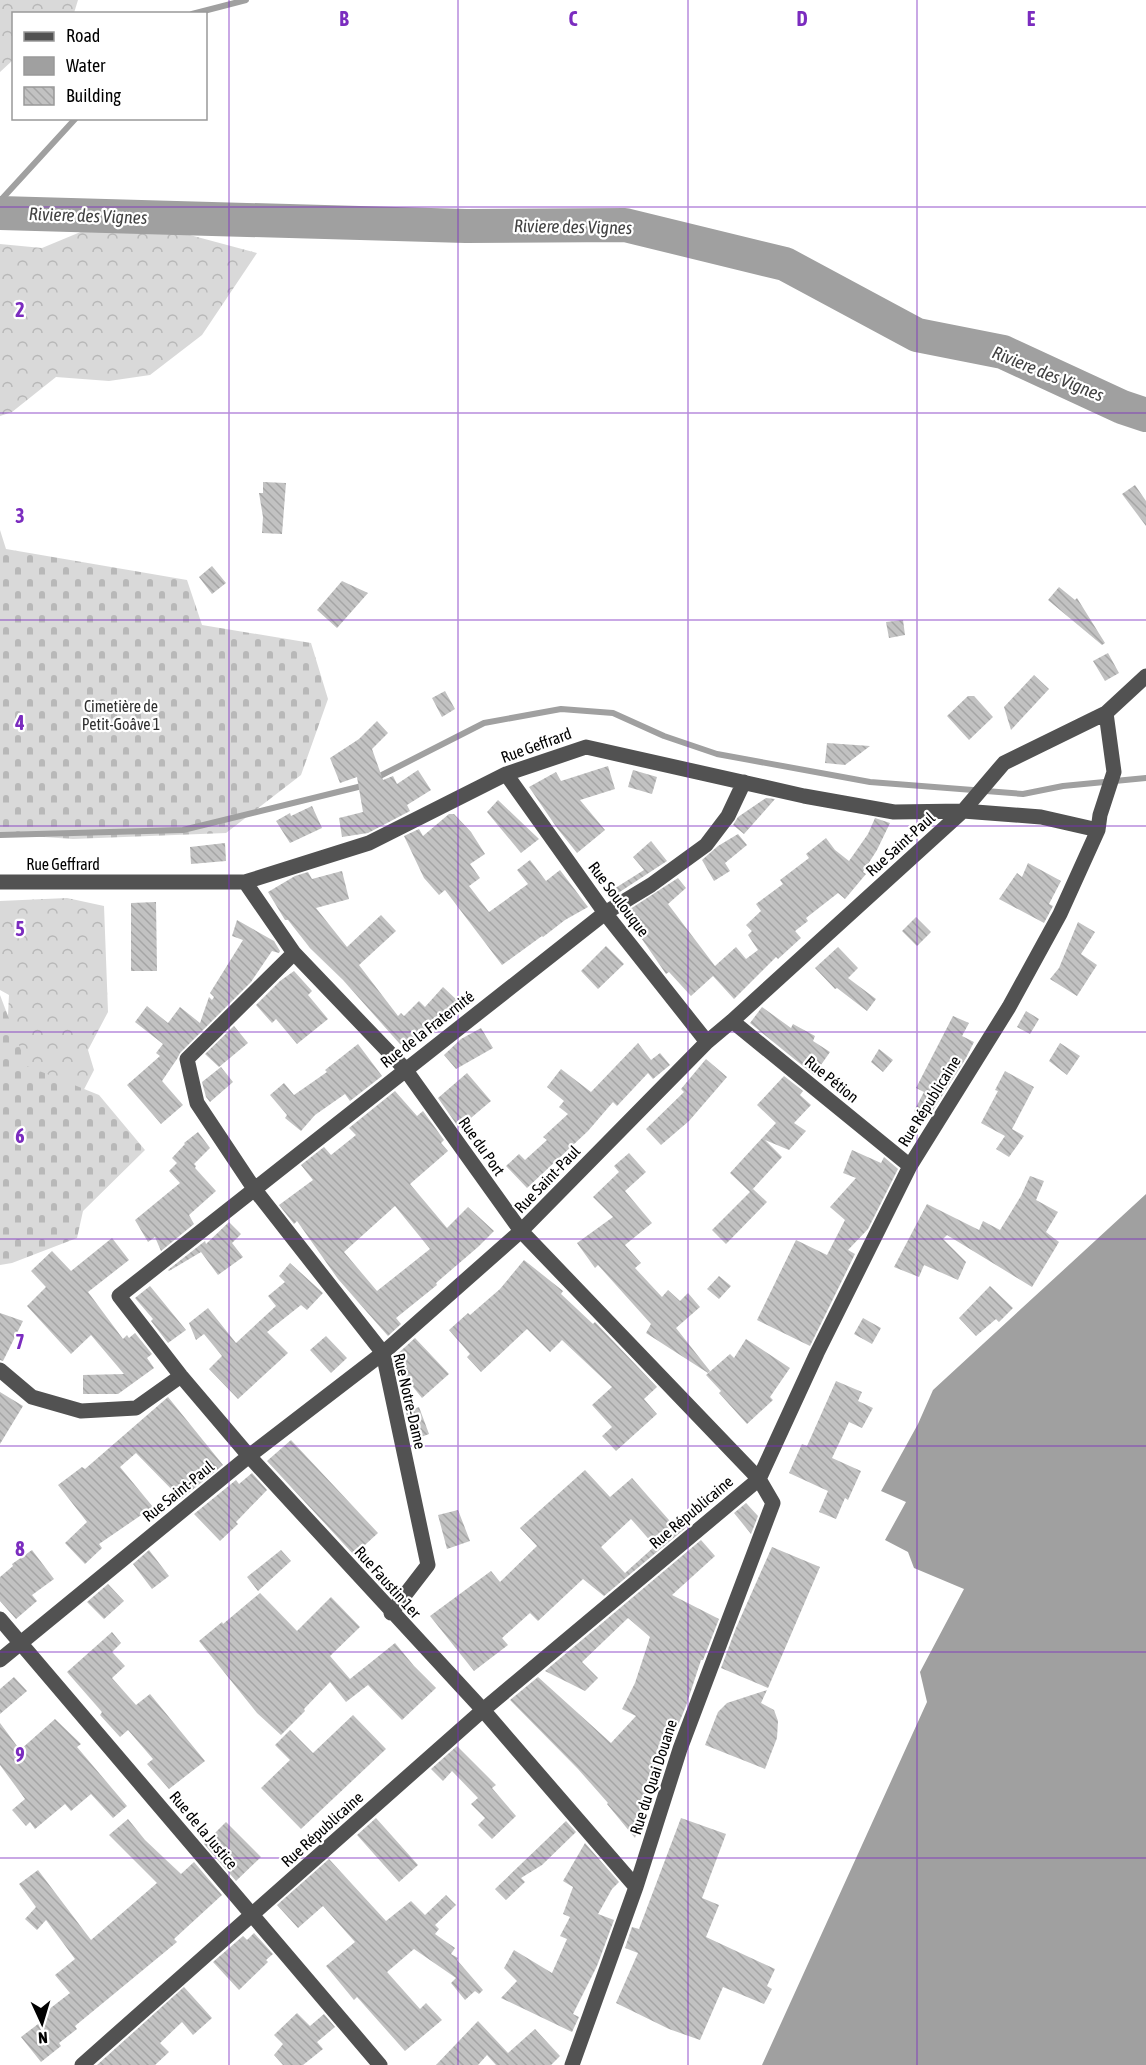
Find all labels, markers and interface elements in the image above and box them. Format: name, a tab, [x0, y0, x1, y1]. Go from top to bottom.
text: B	[339, 7, 349, 30]
text: C	[569, 7, 578, 30]
text: D	[796, 7, 808, 30]
text: E	[1027, 7, 1036, 30]
legend	[12, 12, 207, 120]
text: Road	[66, 25, 100, 46]
text: Water	[66, 55, 106, 76]
text: Building	[66, 85, 121, 106]
water label: Riviere des Vignes	[28, 203, 148, 228]
water label: Riviere des Vignes	[514, 215, 632, 238]
text: 2	[15, 298, 25, 321]
water label: Riviere des Vignes	[989, 342, 1107, 405]
text: 3	[15, 504, 25, 527]
park label: Cimetière de Petit-Goâve 1	[82, 697, 160, 733]
text: 4	[14, 711, 25, 734]
street label: Rue Geffrard	[498, 724, 574, 766]
street label: Rue Saint-Paul	[862, 808, 939, 880]
street label: Rue Geffrard	[26, 855, 100, 873]
street label: Rue Soulouque	[584, 858, 653, 941]
text: 5	[15, 917, 25, 940]
street label: Rue de la Fraternité	[377, 987, 477, 1071]
street label: Rue Pétion	[802, 1052, 862, 1106]
street label: Rue Républicaine	[894, 1052, 965, 1150]
street label: Rue du Port	[455, 1113, 509, 1179]
text: 6	[15, 1124, 25, 1147]
street label: Rue Saint-Paul	[511, 1141, 584, 1216]
text: 7	[15, 1330, 25, 1353]
street label: Rue Notre-Dame	[390, 1351, 430, 1451]
street label: Rue Saint-Paul	[139, 1456, 218, 1525]
street label: Rue Républicaine	[646, 1472, 737, 1553]
text: 8	[15, 1537, 25, 1560]
street label: Rue Faustin 1er	[351, 1543, 425, 1622]
street label: Rue du Quai Douane	[626, 1717, 680, 1837]
text: 9	[15, 1743, 25, 1766]
street label: Rue de la Justice	[166, 1787, 242, 1873]
street label: Rue Républicaine	[278, 1788, 367, 1871]
north arrow	[12, 1993, 72, 2053]
text: N	[38, 2029, 48, 2047]

